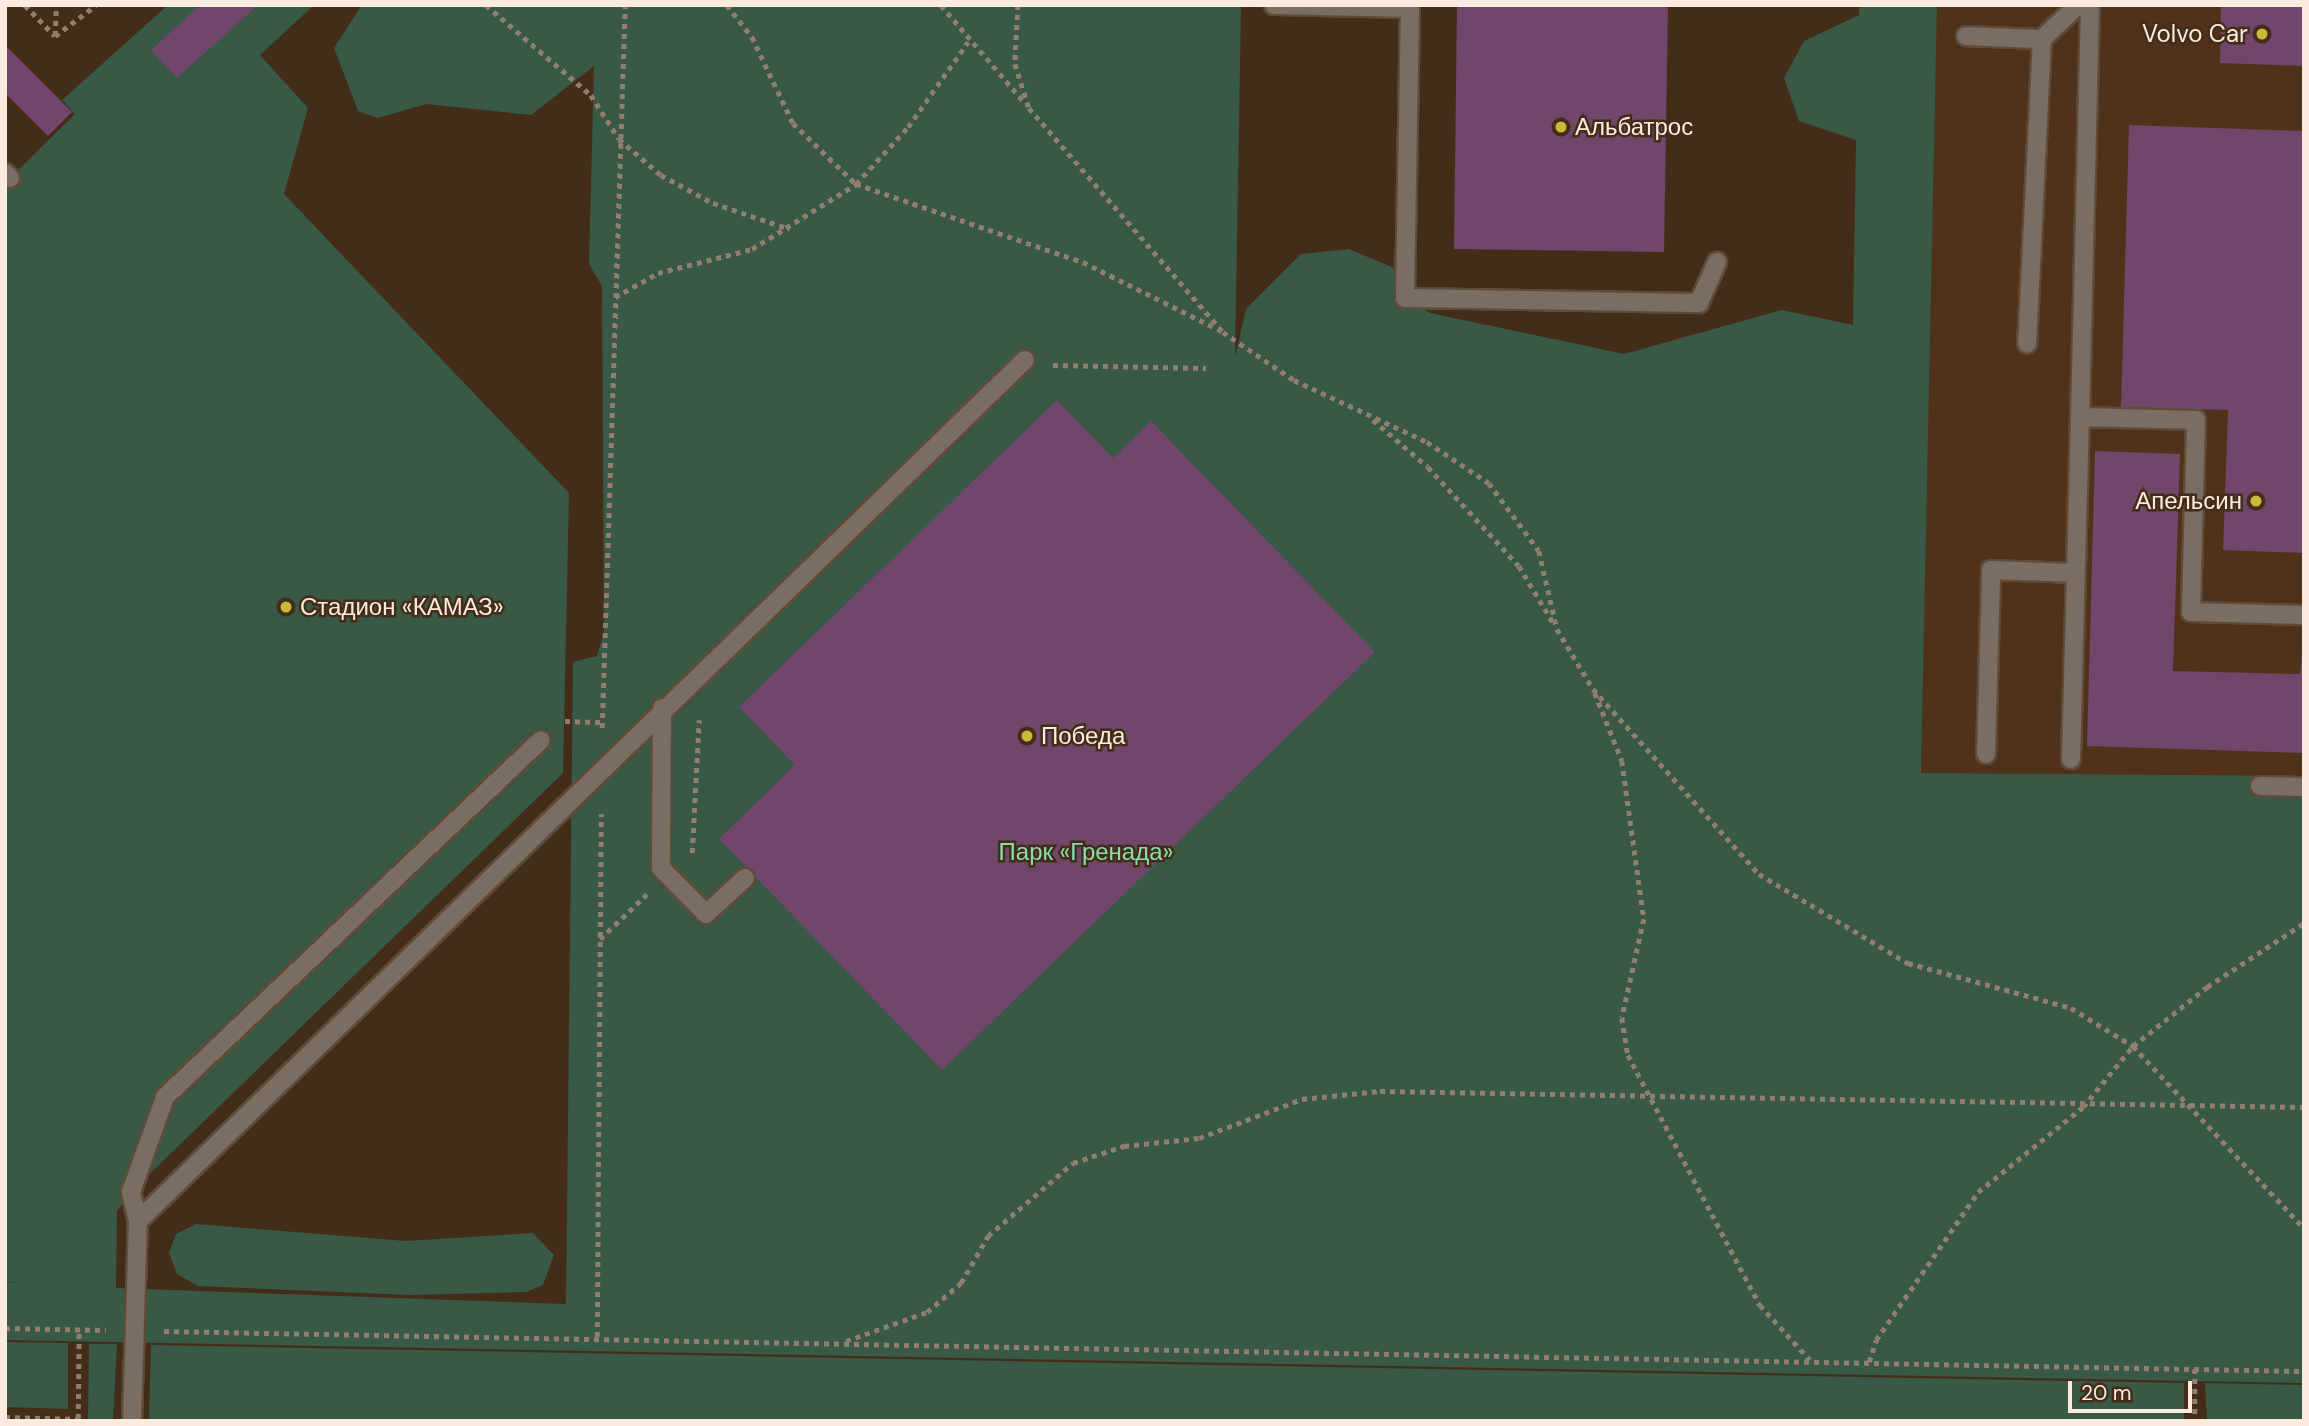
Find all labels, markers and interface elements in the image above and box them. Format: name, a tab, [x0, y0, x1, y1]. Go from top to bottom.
place label: Volvo Car	[2142, 20, 2248, 48]
marker: Volvo Car	[2254, 26, 2270, 42]
place label: Альбатрос	[1575, 113, 1693, 141]
marker: Альбатрос	[1553, 119, 1569, 135]
place label: Апельсин	[2135, 487, 2242, 515]
marker: Апельсин	[2248, 493, 2264, 509]
place label: Стадион «КАМАЗ»	[300, 593, 504, 621]
marker: Стадион «КАМАЗ»	[278, 599, 294, 615]
place label: Победа	[1041, 722, 1125, 750]
marker: Победа	[1019, 728, 1035, 744]
park label: Парк «Гренада»	[999, 838, 1173, 866]
scale bar	[2071, 1366, 2195, 1410]
text: 20 m	[2081, 1379, 2132, 1407]

